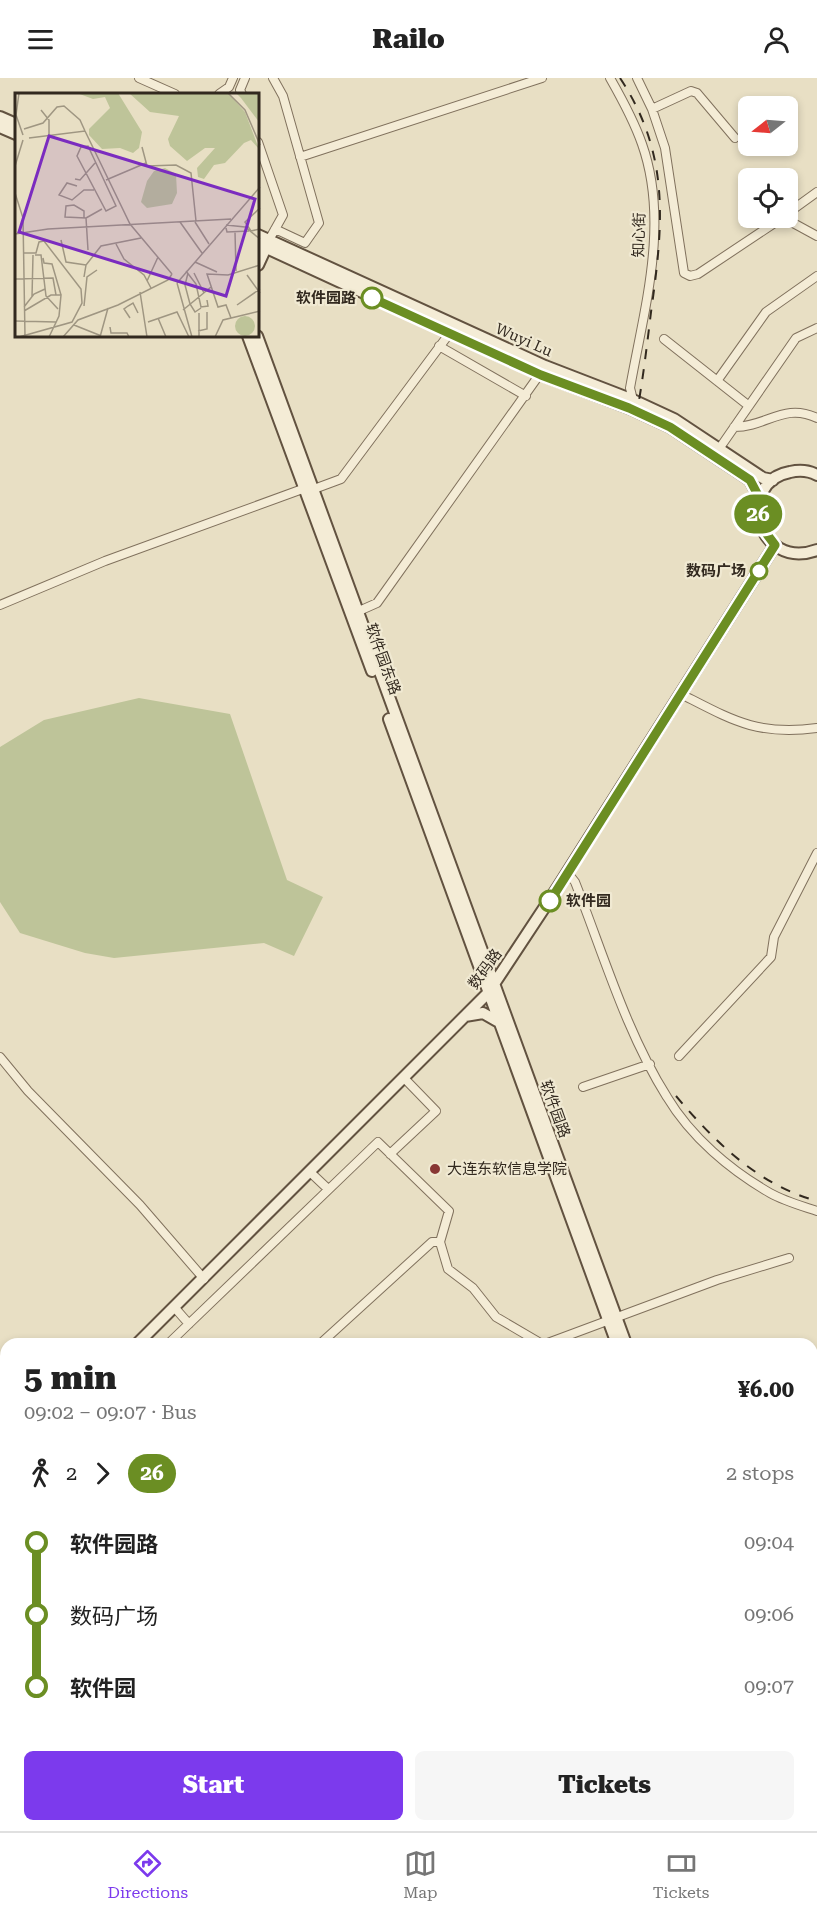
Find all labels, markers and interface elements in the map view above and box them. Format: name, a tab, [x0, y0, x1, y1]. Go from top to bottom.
icon: menu	[24, 23, 57, 56]
text: Railo	[372, 23, 445, 55]
icon: person	[760, 23, 793, 56]
inset map	[15, 93, 260, 338]
north arrow	[738, 96, 798, 156]
map controls	[738, 96, 798, 228]
button: locate	[738, 168, 798, 228]
street label: 知心街	[630, 212, 648, 258]
marker: 软件园路	[361, 287, 383, 309]
place label: 软件园路	[296, 289, 356, 307]
street label: Wuyi Lu	[493, 319, 556, 361]
line badge: 26	[731, 494, 785, 534]
text: 26	[746, 502, 770, 526]
place label: 数码广场	[686, 562, 746, 580]
marker: 数码广场	[750, 562, 768, 580]
street label: 软件园东路	[362, 621, 404, 697]
marker: 软件园	[539, 890, 561, 912]
place label: 软件园	[566, 892, 611, 910]
street label: 数码路	[464, 946, 506, 992]
street label: 软件园路	[536, 1078, 574, 1140]
place label: 大连东软信息学院	[447, 1160, 567, 1178]
marker: 大连东软信息学院	[428, 1162, 442, 1176]
text: 5 min	[24, 1358, 117, 1397]
text: ¥6.00	[738, 1377, 794, 1402]
text: 09:02 – 09:07 · Bus	[24, 1400, 196, 1424]
icon: walk	[24, 1457, 57, 1490]
icon: forward	[86, 1457, 119, 1490]
text: 2	[66, 1461, 77, 1485]
text: 26	[140, 1461, 164, 1485]
text: 2 stops	[726, 1461, 794, 1485]
text: 09:04	[744, 1530, 794, 1554]
text: 软件园路	[70, 1532, 158, 1557]
text: 09:06	[744, 1602, 794, 1626]
text: 数码广场	[70, 1604, 158, 1629]
text: 09:07	[744, 1674, 794, 1698]
text: 软件园	[70, 1676, 136, 1701]
button: Start	[24, 1751, 403, 1820]
button: Tickets	[415, 1751, 794, 1820]
tab: Directions	[108, 1847, 188, 1902]
tab: Map	[403, 1847, 437, 1902]
tab: Tickets	[653, 1847, 709, 1902]

